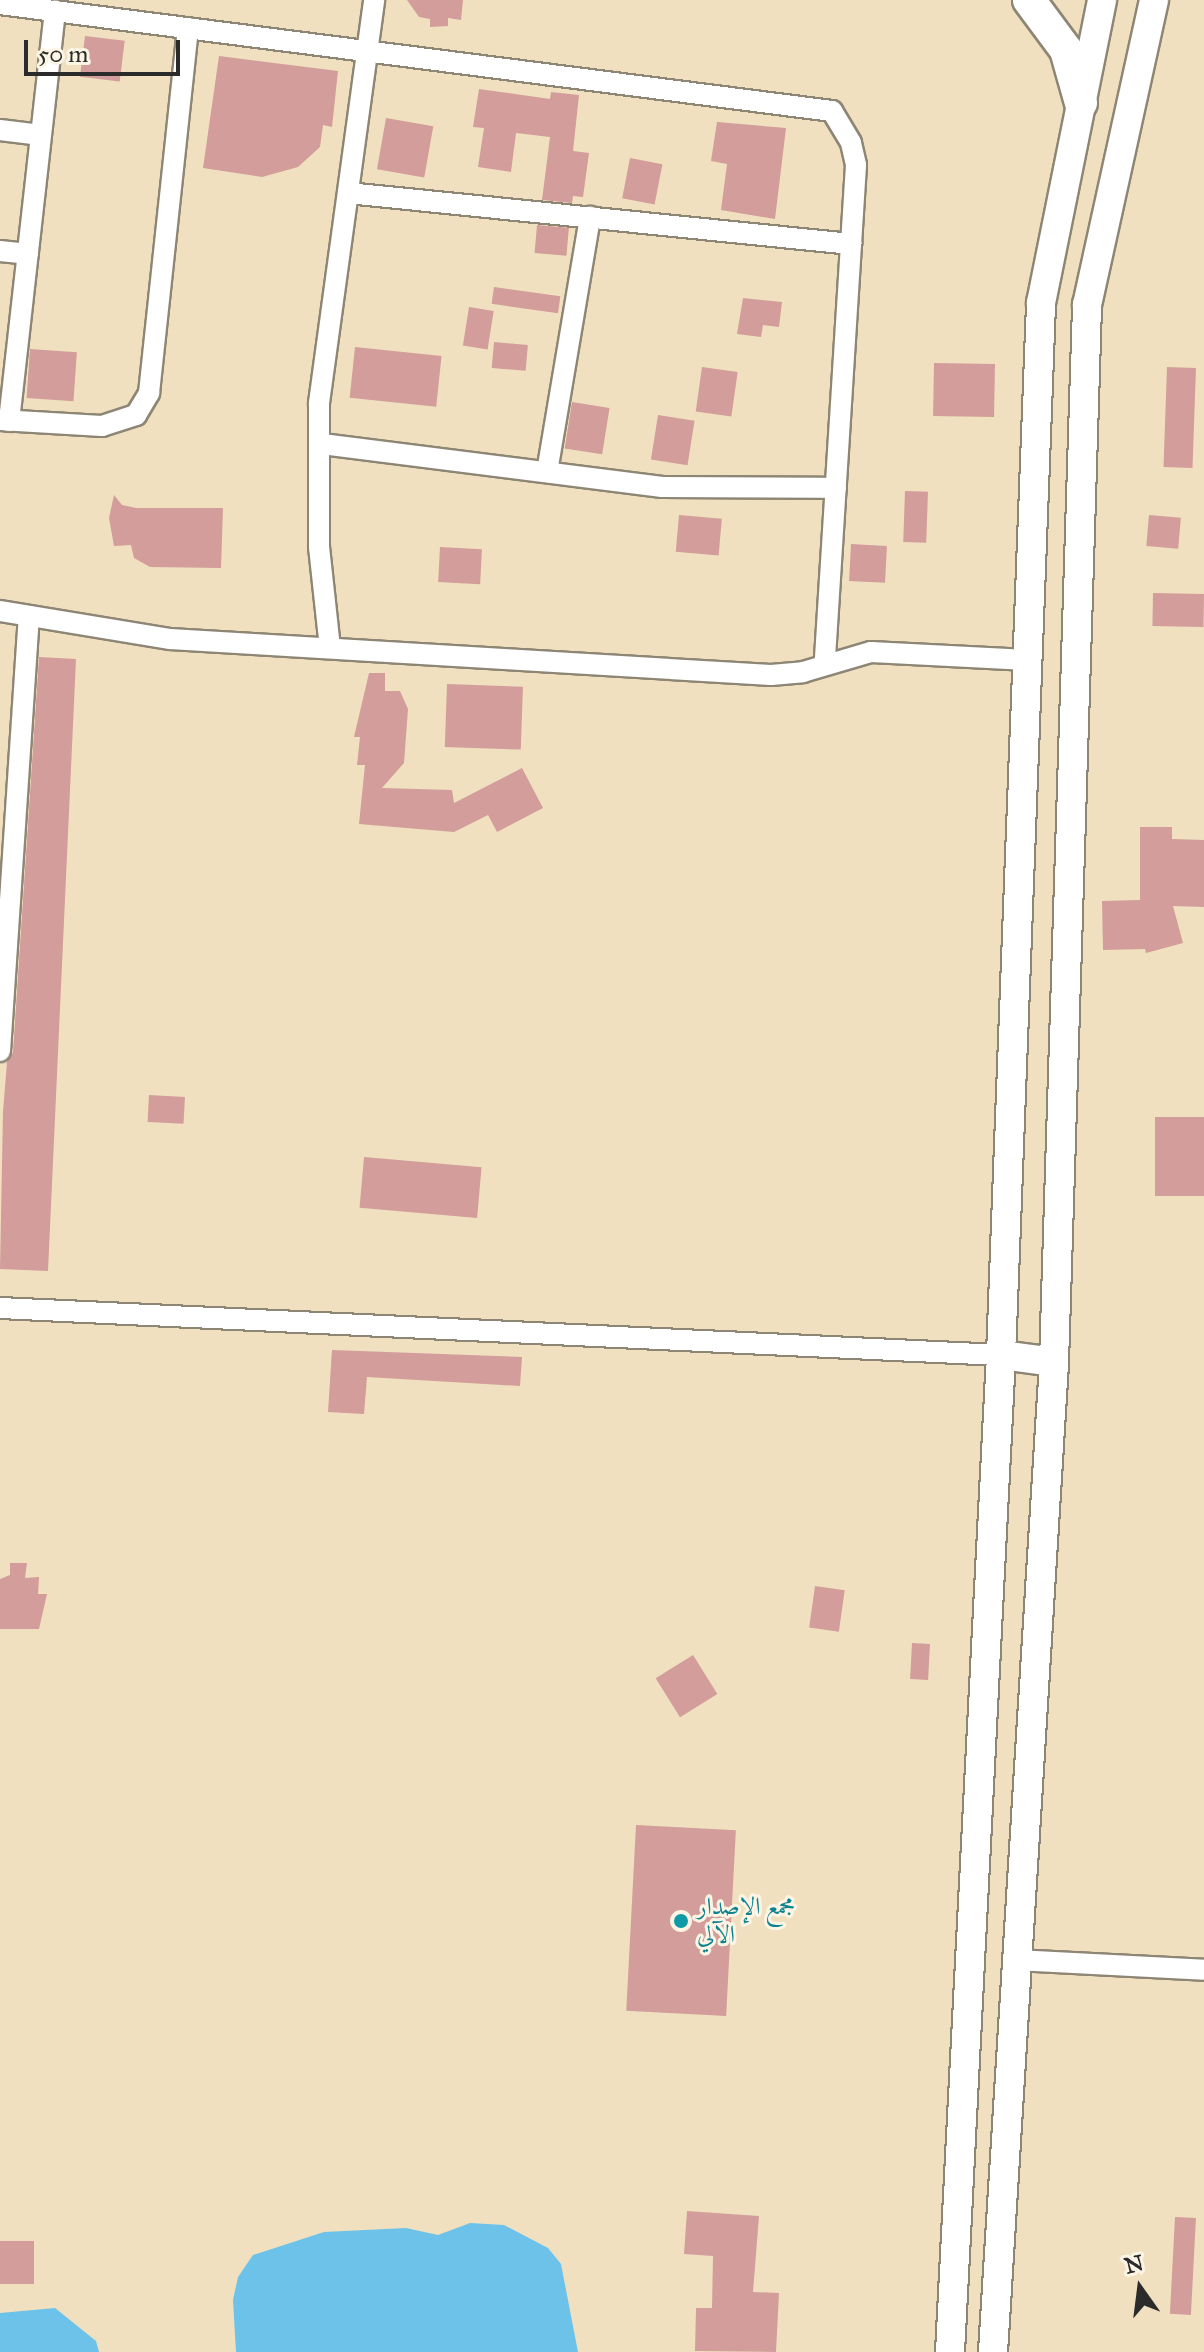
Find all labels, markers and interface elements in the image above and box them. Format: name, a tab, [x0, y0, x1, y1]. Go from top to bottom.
scale bar	[28, 24, 184, 74]
text: 50 m	[38, 39, 88, 69]
place label: مجمع الإصدار الآلي	[697, 1893, 795, 1949]
marker: مجمع الإصدار الآلي	[672, 1912, 690, 1930]
north arrow	[1100, 2248, 1180, 2328]
text: N	[1122, 2249, 1146, 2280]

